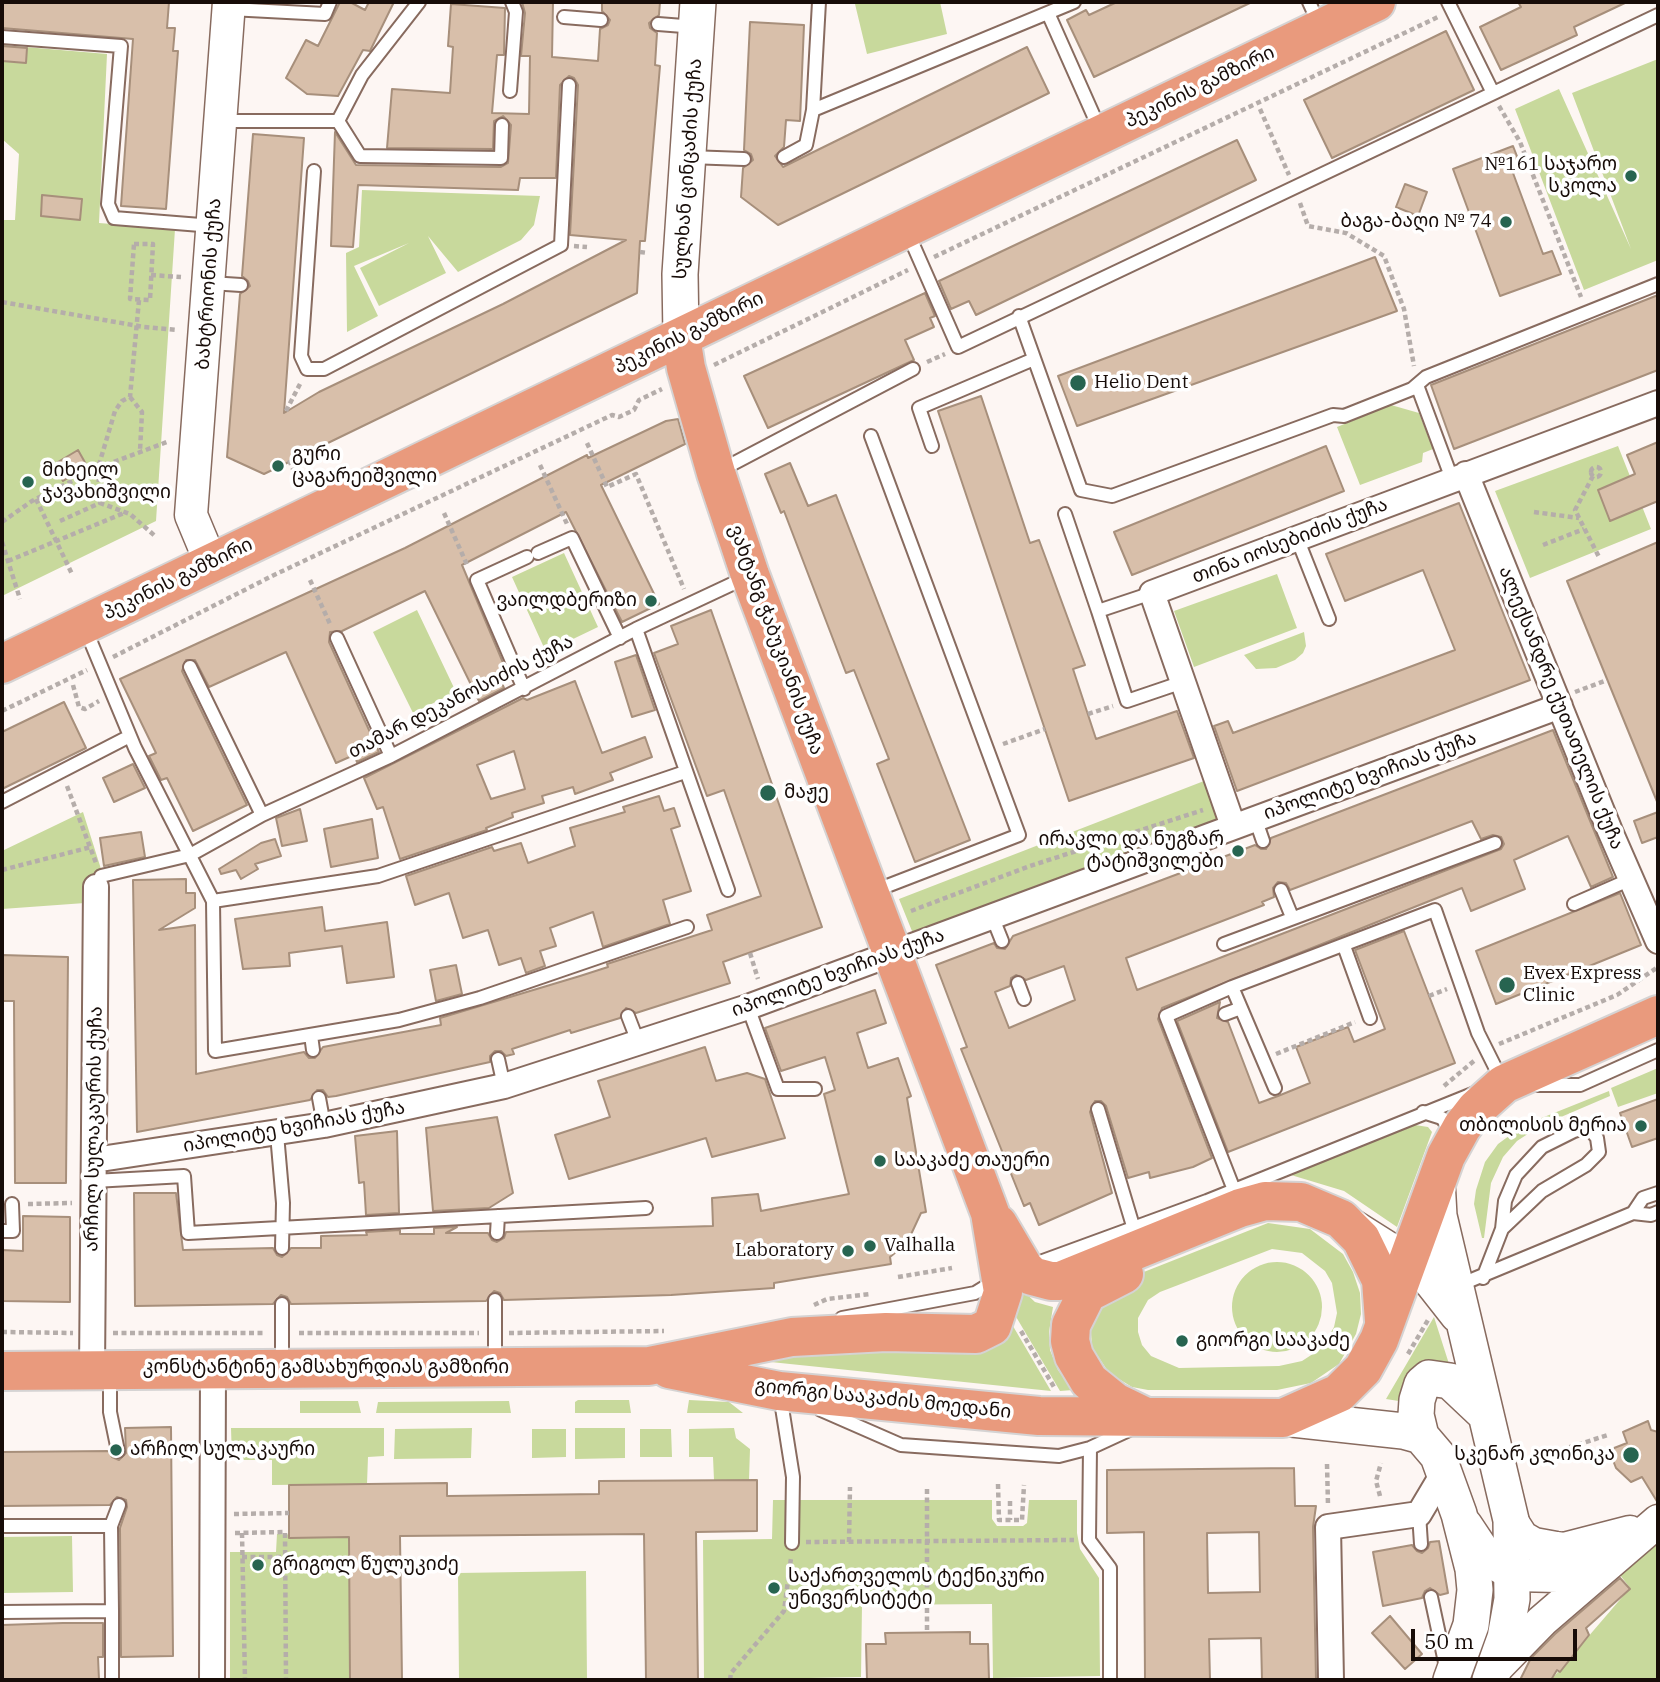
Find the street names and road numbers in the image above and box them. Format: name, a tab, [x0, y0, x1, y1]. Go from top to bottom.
street label: პეკინის გამზირი	[1122, 41, 1278, 133]
street label: სულხან ცინცაძის ქუჩა	[669, 58, 707, 280]
street label: ბახტრიონის ქუჩა	[192, 197, 226, 371]
street label: პეკინის გამზირი	[611, 287, 767, 379]
street label: თინა იოსებიძის ქუჩა	[1189, 493, 1391, 589]
street label: ვახტანგ ჭაბუკიანის ქუჩა	[724, 522, 828, 758]
street label: პეკინის გამზირი	[100, 533, 256, 625]
street label: ალექსანდრე ქუთათელის ქუჩა	[1494, 563, 1628, 853]
street label: თამარ დეკანოსიძის ქუჩა	[345, 630, 577, 764]
street label: იპოლიტე ხვიჩიას ქუჩა	[1260, 727, 1480, 825]
street label: იპოლიტე ხვიჩიას ქუჩა	[728, 924, 948, 1022]
street label: არჩილ სულაკაურის ქუჩა	[80, 1006, 108, 1252]
street label: იპოლიტე ხვიჩიას ქუჩა	[181, 1096, 407, 1158]
street label: კონსტანტინე გამსახურდიას გამზირი	[143, 1357, 509, 1379]
street label: გიორგი სააკაძის მოედანი	[754, 1374, 1012, 1424]

